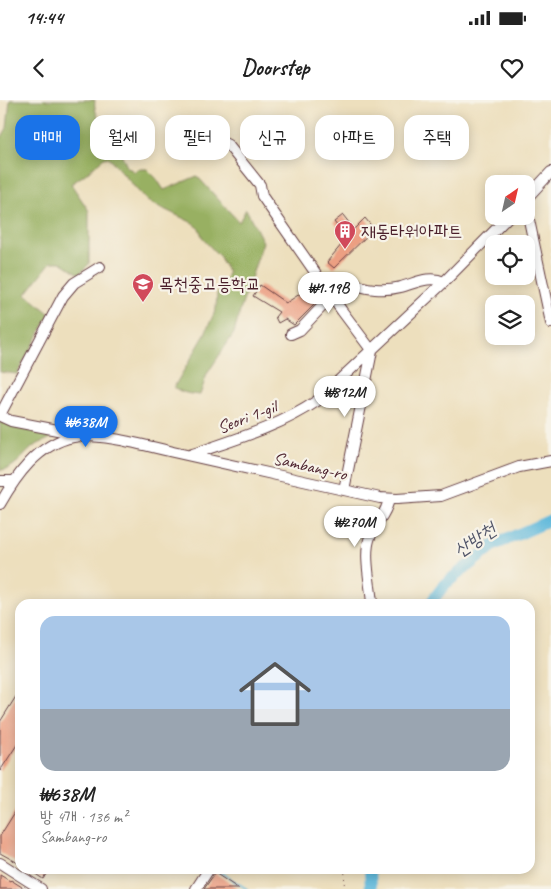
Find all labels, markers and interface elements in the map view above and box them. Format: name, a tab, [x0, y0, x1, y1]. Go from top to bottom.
text: 14:44	[25, 6, 63, 30]
icon: back	[25, 54, 53, 82]
text: Doorstep	[242, 54, 309, 82]
icon: heart	[498, 54, 526, 82]
chip: 매매	[15, 115, 80, 160]
chip: 월세	[90, 115, 155, 160]
chip: 필터	[165, 115, 230, 160]
chip: 신규	[240, 115, 305, 160]
chip: 아파트	[315, 115, 394, 160]
chip: 주택	[404, 115, 469, 160]
north arrow	[485, 175, 535, 225]
map controls	[485, 175, 535, 345]
building icon: 재동타워아파트	[333, 219, 357, 250]
place label: 재동타워아파트	[361, 220, 462, 242]
button: locate	[485, 235, 535, 285]
school or university icon: 목천중고등학교	[131, 272, 155, 303]
pin: ₩1.19B	[288, 272, 370, 314]
place label: 목천중고등학교	[159, 273, 260, 295]
text: ₩1.19B	[309, 278, 349, 298]
button: layers	[485, 295, 535, 345]
pin: ₩812M	[310, 376, 380, 418]
text: ₩812M	[325, 382, 365, 402]
street label: Seori 1-gil	[214, 395, 283, 438]
pin: ₩638M	[51, 406, 121, 448]
text: ₩638M	[66, 412, 106, 432]
street label: Sambang-ro	[271, 447, 350, 485]
pin: ₩270M	[320, 506, 390, 548]
text: ₩270M	[335, 512, 375, 532]
water label: 산방천	[449, 516, 502, 563]
icon: home	[230, 649, 320, 739]
text: ₩638M	[40, 781, 94, 807]
text: 방 4개 · 136 m²	[40, 807, 127, 827]
text: Sambang-ro	[40, 827, 106, 847]

